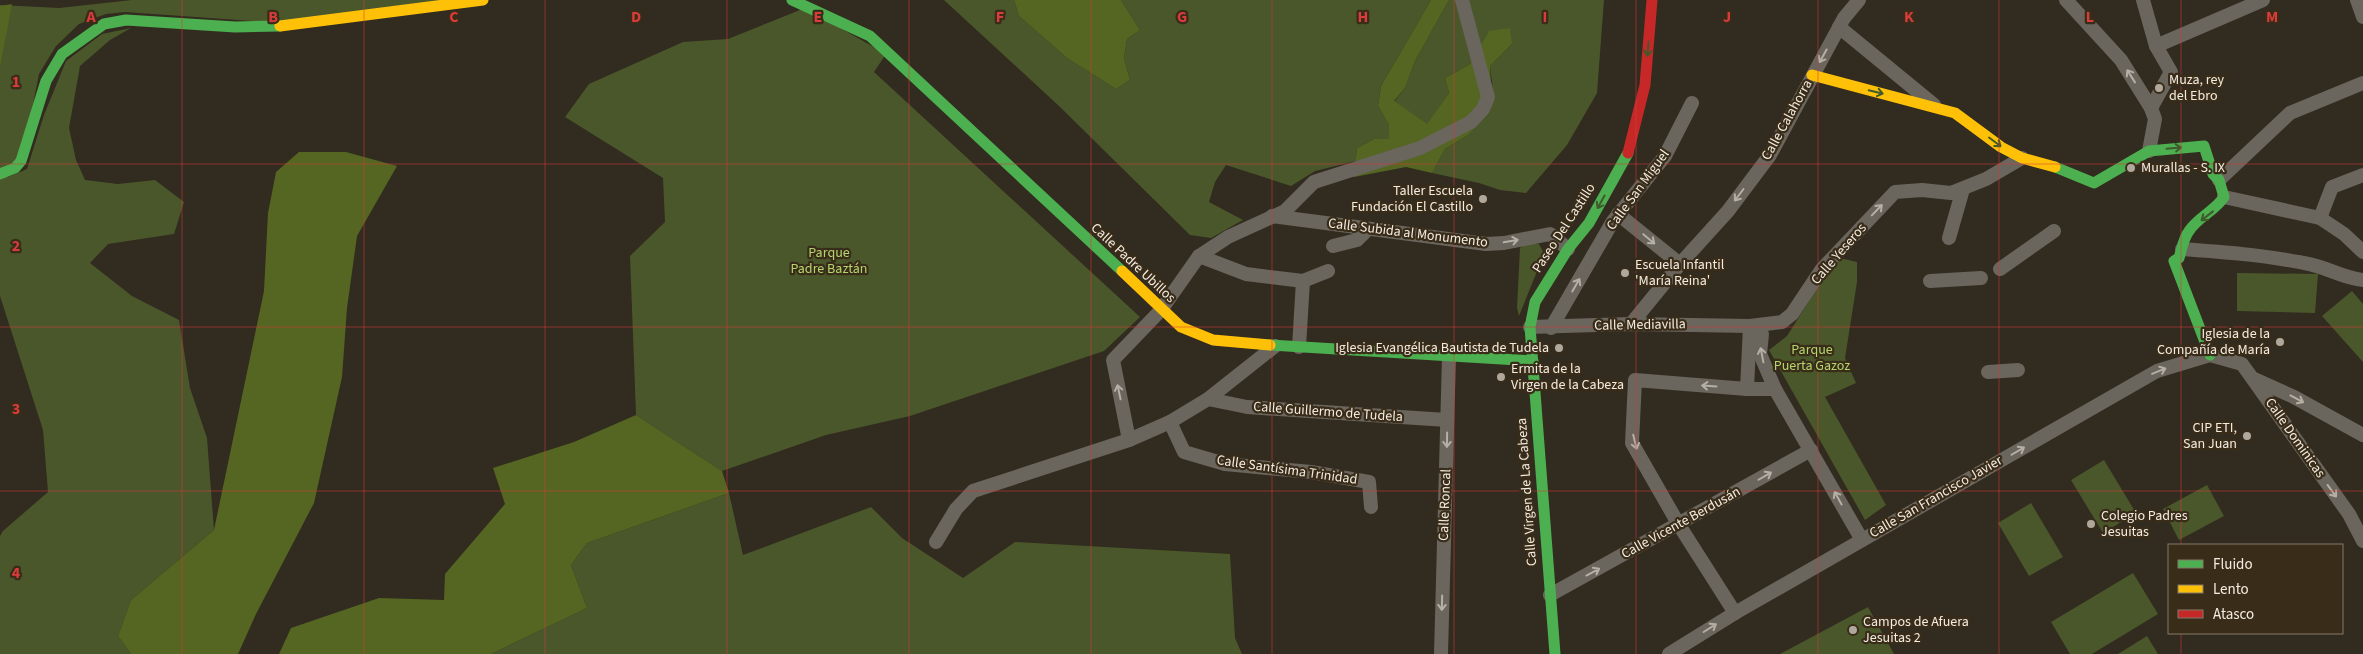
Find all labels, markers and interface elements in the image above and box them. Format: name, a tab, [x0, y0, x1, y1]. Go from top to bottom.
text: A	[85, 6, 96, 28]
text: B	[268, 6, 278, 28]
text: C	[449, 6, 459, 28]
text: D	[631, 6, 641, 28]
text: E	[814, 6, 822, 28]
text: F	[996, 6, 1004, 28]
text: G	[1177, 6, 1187, 28]
text: H	[1358, 6, 1368, 28]
text: I	[1543, 6, 1547, 28]
text: J	[1723, 6, 1731, 28]
text: K	[1904, 6, 1914, 28]
text: L	[2086, 6, 2094, 28]
text: M	[2266, 6, 2278, 28]
one-way arrow	[1643, 40, 1653, 56]
one-way arrow	[1817, 49, 1827, 63]
one-way arrow	[2126, 70, 2136, 84]
place label: Muza, rey del Ebro	[2169, 70, 2225, 106]
text: 1	[12, 71, 20, 93]
street label: Calle Calahorra	[1757, 76, 1817, 164]
marker: Muza, rey del Ebro	[2153, 82, 2165, 94]
one-way arrow	[1868, 88, 1884, 97]
one-way arrow	[1988, 137, 2001, 148]
one-way arrow	[2166, 143, 2182, 153]
street label: Calle San Miguel	[1602, 145, 1674, 235]
place label: Murallas - S. IX	[2141, 158, 2225, 178]
marker: Murallas - S. IX	[2125, 162, 2137, 174]
street label: Paseo Del Castillo	[1528, 179, 1600, 277]
place label: Taller Escuela Fundación El Castillo	[1351, 181, 1473, 217]
one-way arrow	[1734, 188, 1745, 201]
marker: Taller Escuela Fundación El Castillo	[1477, 193, 1489, 205]
one-way arrow	[1596, 194, 1606, 209]
one-way arrow	[1871, 204, 1883, 216]
one-way arrow	[2201, 210, 2214, 221]
street label: Calle Subida al Monumento	[1327, 213, 1489, 253]
street label: Calle Padre Ubillos	[1086, 218, 1180, 308]
street label: Calle Yeseros	[1807, 219, 1872, 289]
one-way arrow	[1642, 234, 1655, 245]
text: 2	[12, 235, 20, 257]
one-way arrow	[1503, 236, 1519, 246]
park label: Parque Padre Baztán	[790, 243, 868, 279]
place label: Escuela Infantil 'María Reina'	[1635, 255, 1725, 291]
marker: Escuela Infantil 'María Reina'	[1619, 267, 1631, 279]
one-way arrow	[1571, 279, 1581, 293]
street label: Calle Mediavilla	[1594, 314, 1686, 336]
place label: Iglesia de la Compañía de María	[2157, 324, 2270, 360]
marker: Iglesia de la Compañía de María	[2274, 336, 2286, 348]
place label: Iglesia Evangélica Bautista de Tudela	[1335, 338, 1549, 358]
park label: Parque Puerta Gazoz	[1774, 340, 1850, 376]
marker: Iglesia Evangélica Bautista de Tudela	[1553, 342, 1565, 354]
one-way arrow	[1757, 347, 1766, 363]
place label: Ermita de la Virgen de la Cabeza	[1511, 359, 1624, 395]
one-way arrow	[2151, 366, 2166, 375]
marker: Ermita de la Virgen de la Cabeza	[1495, 371, 1507, 383]
one-way arrow	[1702, 381, 1718, 390]
one-way arrow	[1114, 385, 1123, 401]
street label: Calle Dominicas	[2260, 394, 2330, 482]
one-way arrow	[2289, 395, 2304, 404]
street label: Calle Guillermo de Tudela	[1253, 397, 1403, 427]
text: 3	[12, 398, 20, 420]
street label: Calle Virgen de La Cabeza	[1512, 417, 1542, 567]
place label: CIP ETI, San Juan	[2183, 418, 2237, 454]
marker: CIP ETI, San Juan	[2241, 430, 2253, 442]
one-way arrow	[1442, 432, 1451, 448]
one-way arrow	[1630, 434, 1640, 450]
one-way arrow	[2010, 445, 2024, 455]
street label: Calle Santísima Trinidad	[1215, 450, 1359, 490]
street label: Calle San Francisco Javier	[1866, 451, 2006, 543]
street label: Calle Roncal	[1434, 468, 1456, 541]
one-way arrow	[1758, 470, 1772, 480]
street label: Calle Vicente Berdusán	[1618, 482, 1744, 564]
one-way arrow	[2327, 484, 2338, 497]
one-way arrow	[1833, 490, 1843, 505]
place label: Colegio Padres Jesuitas	[2101, 506, 2188, 542]
marker: Colegio Padres Jesuitas	[2085, 518, 2097, 530]
legend	[2168, 544, 2343, 634]
text: Fluido	[2213, 554, 2253, 575]
text: 4	[12, 562, 21, 584]
one-way arrow	[1585, 566, 1599, 576]
text: Lento	[2213, 579, 2249, 600]
one-way arrow	[1437, 594, 1447, 610]
text: Atasco	[2213, 604, 2254, 625]
place label: Campos de Afuera Jesuitas 2	[1863, 612, 1969, 648]
one-way arrow	[1703, 623, 1717, 633]
marker: Campos de Afuera Jesuitas 2	[1847, 624, 1859, 636]

